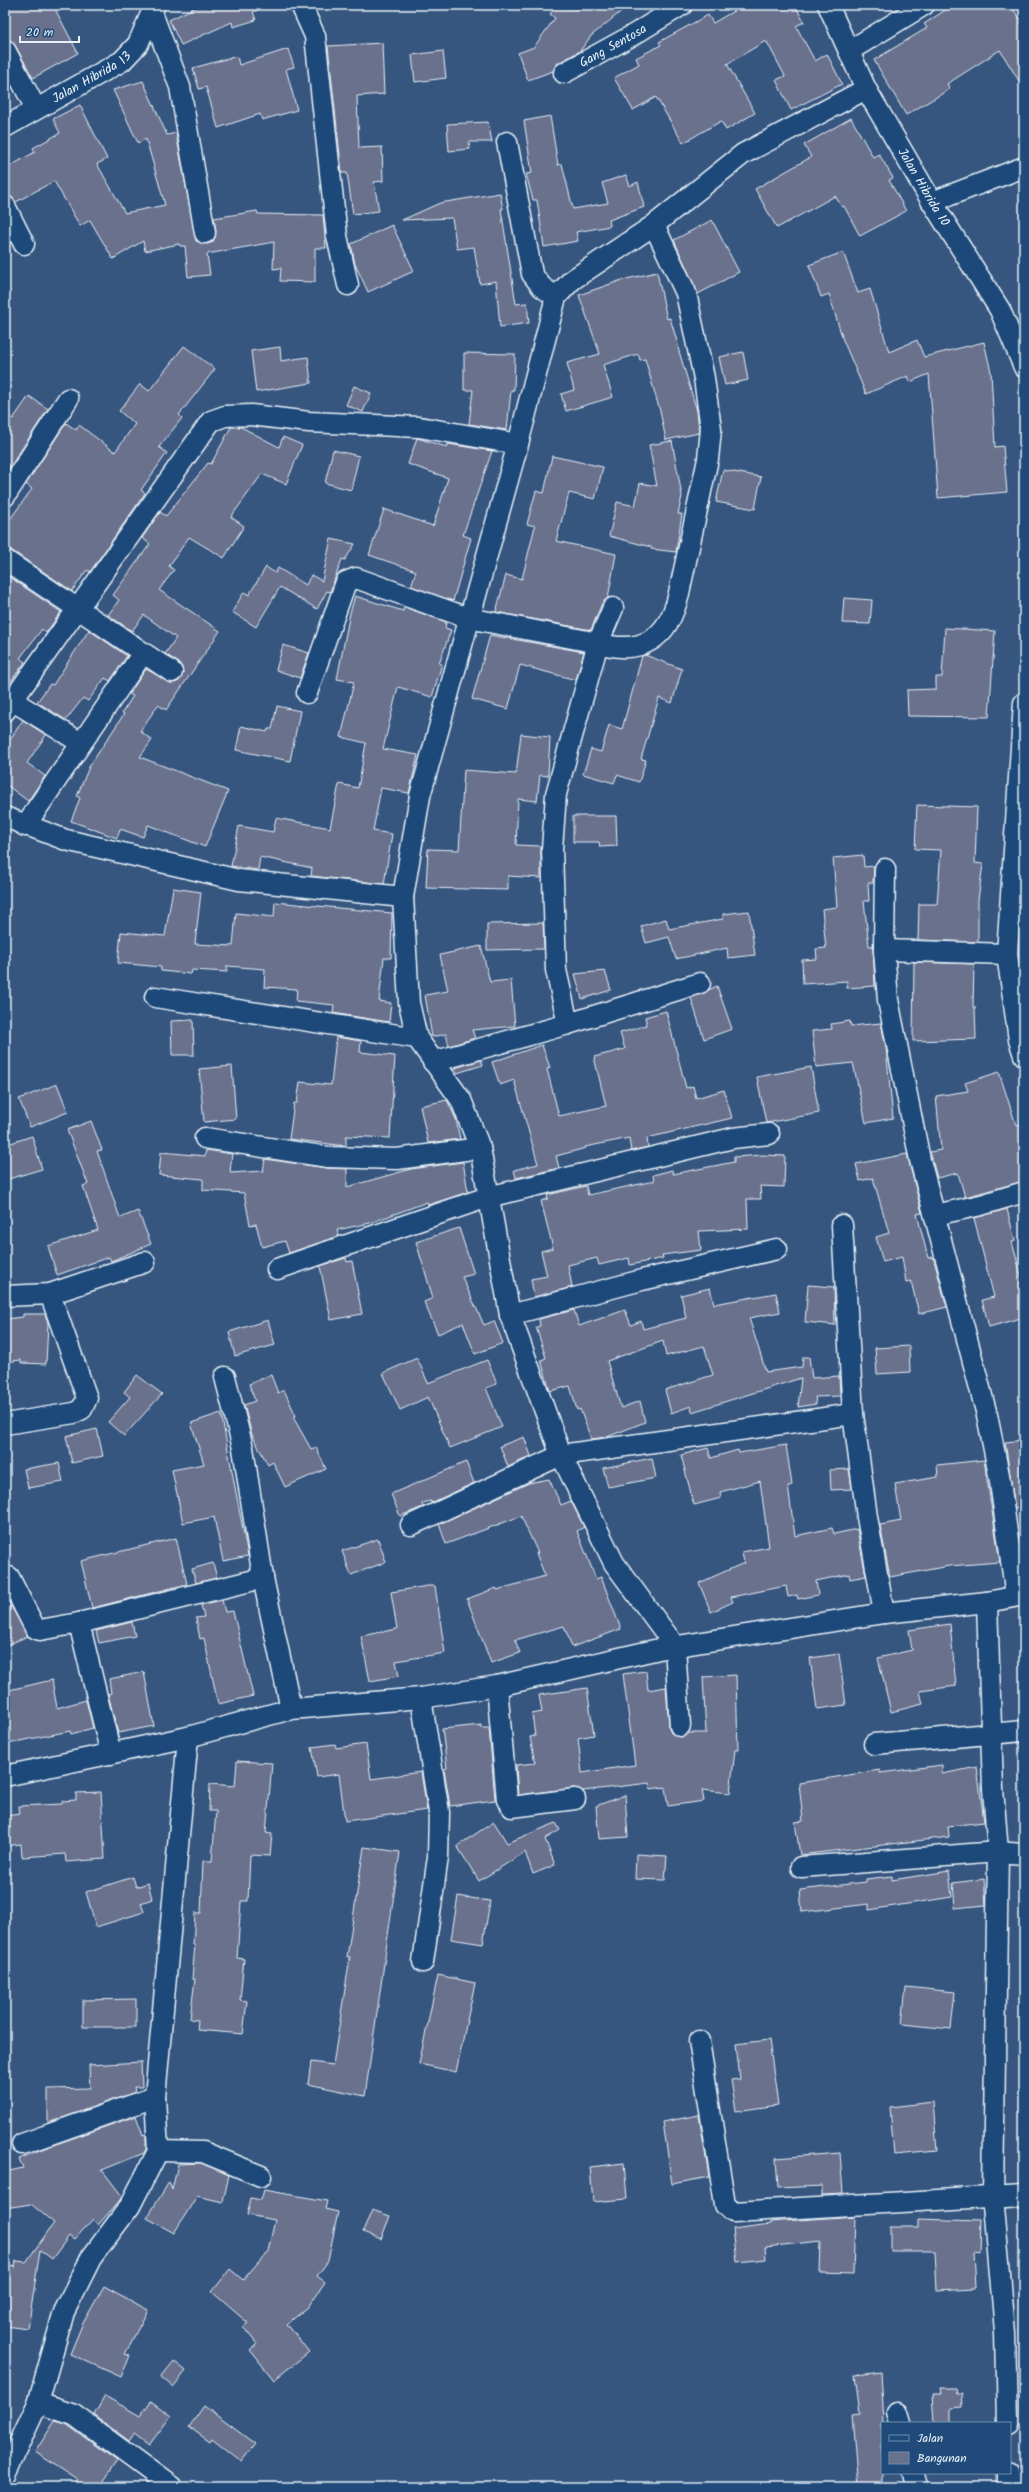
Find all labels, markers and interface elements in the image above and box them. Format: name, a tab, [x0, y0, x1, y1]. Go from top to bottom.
scale bar	[20, 18, 79, 44]
street label: Gang Sentosa	[575, 18, 651, 73]
text: 20 m	[26, 23, 54, 42]
street label: Jalan Hibrida 13	[48, 46, 137, 109]
street label: Jalan Hibrida 10	[892, 144, 956, 231]
legend	[881, 2422, 1011, 2474]
text: Jalan	[917, 2429, 943, 2448]
text: Bangunan	[917, 2449, 967, 2468]

